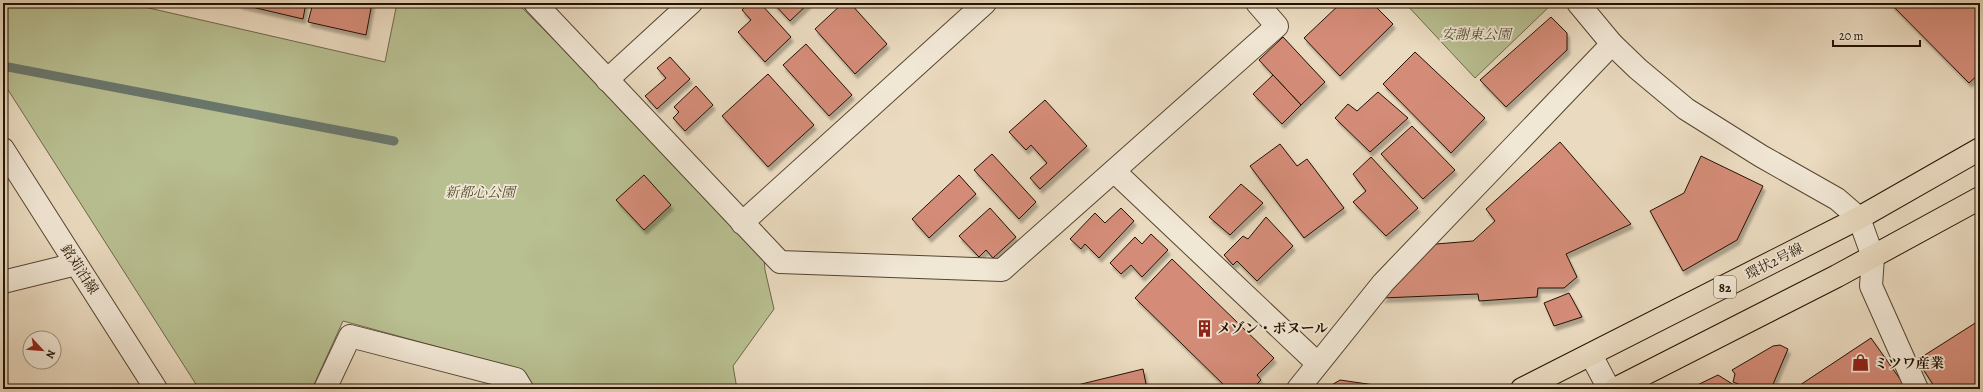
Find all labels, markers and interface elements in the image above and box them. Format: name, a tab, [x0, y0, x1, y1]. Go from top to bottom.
scale bar	[1833, 22, 1920, 48]
park label: 安謝東公園	[1441, 25, 1513, 44]
text: 20 m	[1839, 28, 1863, 44]
park label: 新都心公園	[445, 183, 517, 202]
street label: 環状2号線	[1742, 239, 1806, 284]
street label: 銘苅泊線	[56, 241, 103, 298]
road number: 82	[1714, 276, 1736, 298]
building icon: メゾン・ボヌール	[1194, 318, 1214, 338]
place label: メゾン・ボヌール	[1217, 319, 1328, 338]
north arrow	[22, 330, 62, 370]
text: N	[42, 347, 59, 361]
shop icon: ミツワ産業	[1851, 353, 1871, 373]
place label: ミツワ産業	[1874, 354, 1944, 373]

